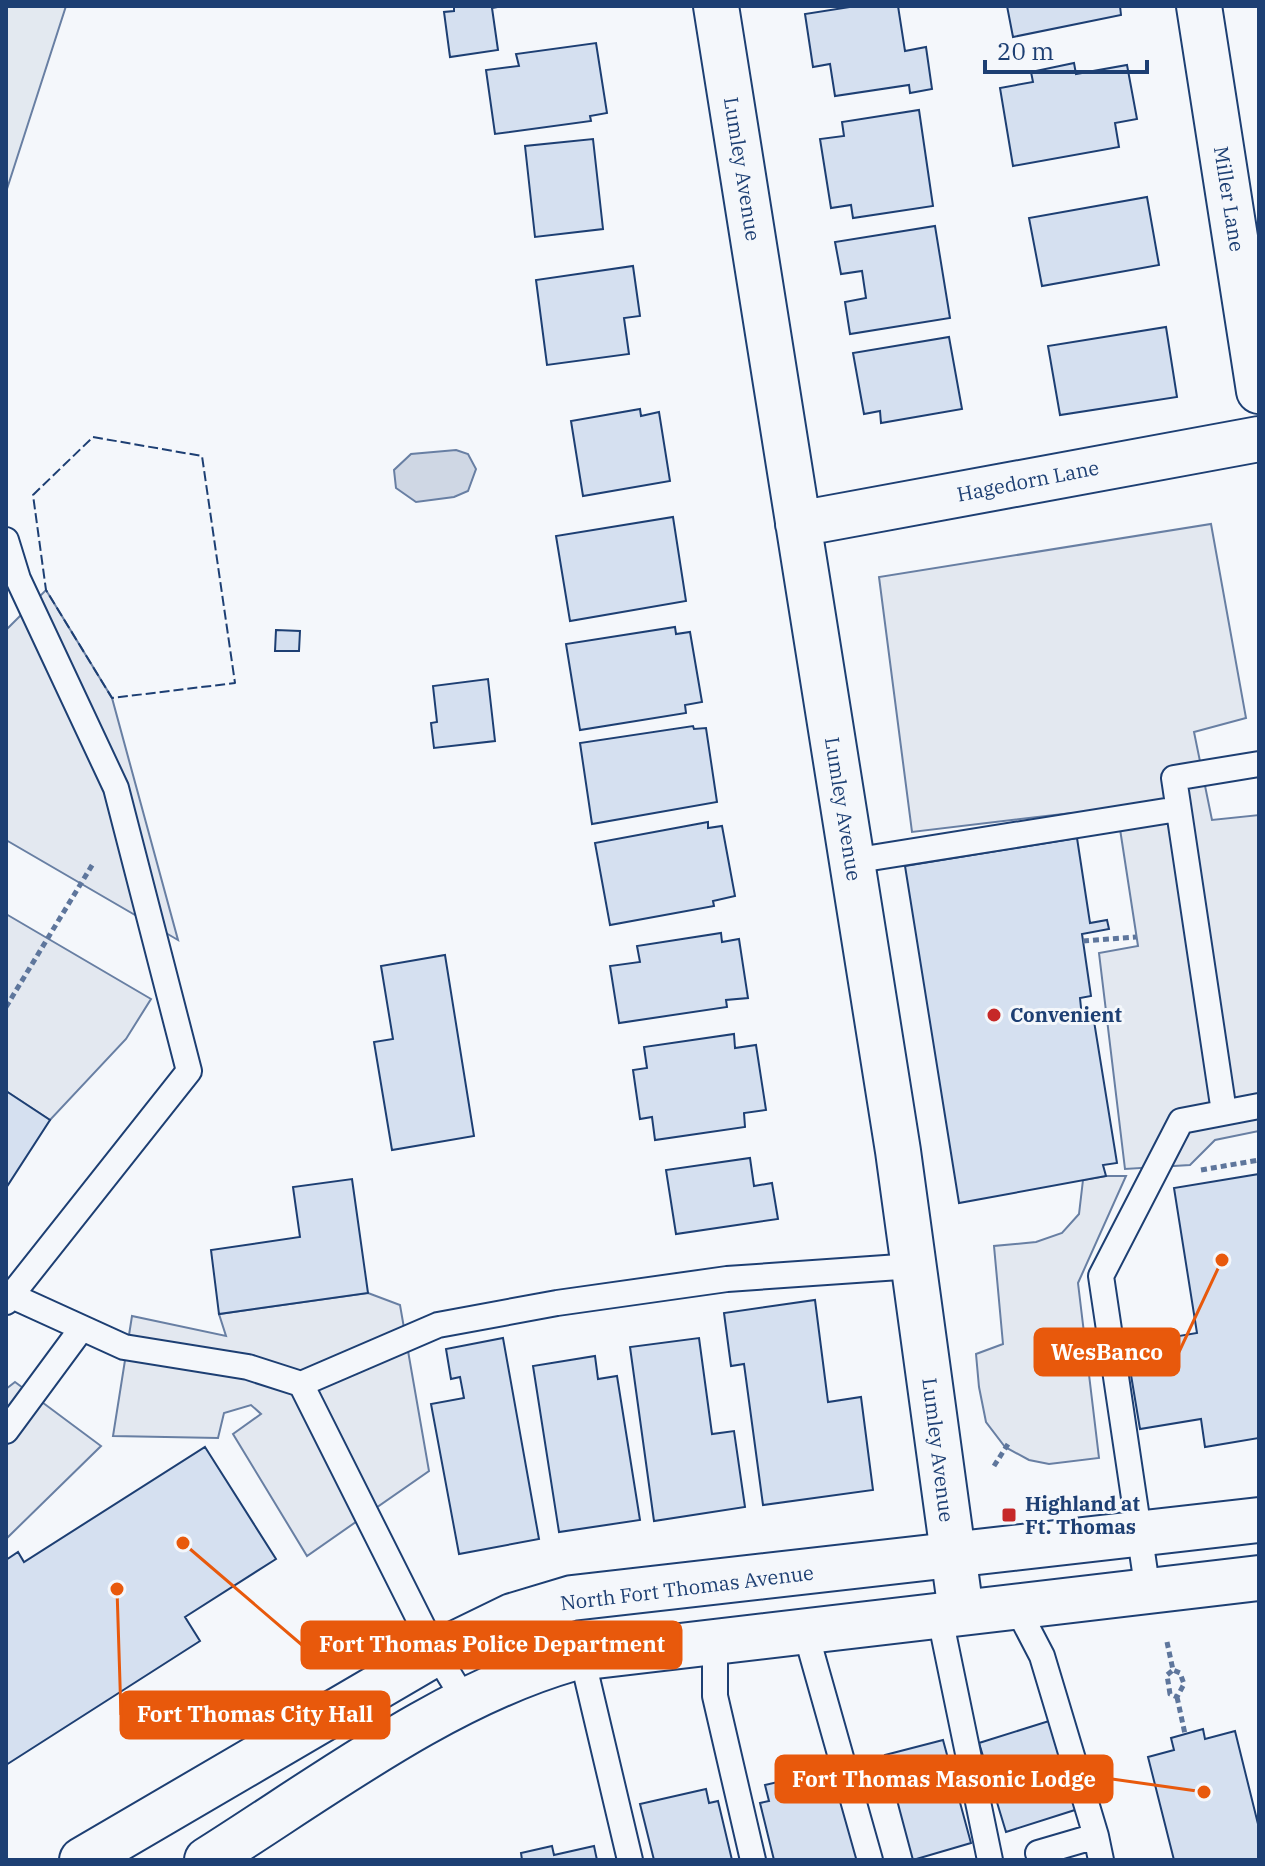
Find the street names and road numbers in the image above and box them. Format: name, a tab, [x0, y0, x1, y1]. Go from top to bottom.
street label: Lumley Avenue	[718, 95, 767, 243]
street label: Miller Lane	[1208, 144, 1251, 254]
street label: Hagedorn Lane	[955, 453, 1101, 508]
street label: Lumley Avenue	[819, 735, 868, 883]
street label: Lumley Avenue	[916, 1376, 961, 1524]
street label: North Fort Thomas Avenue	[559, 1559, 815, 1616]

